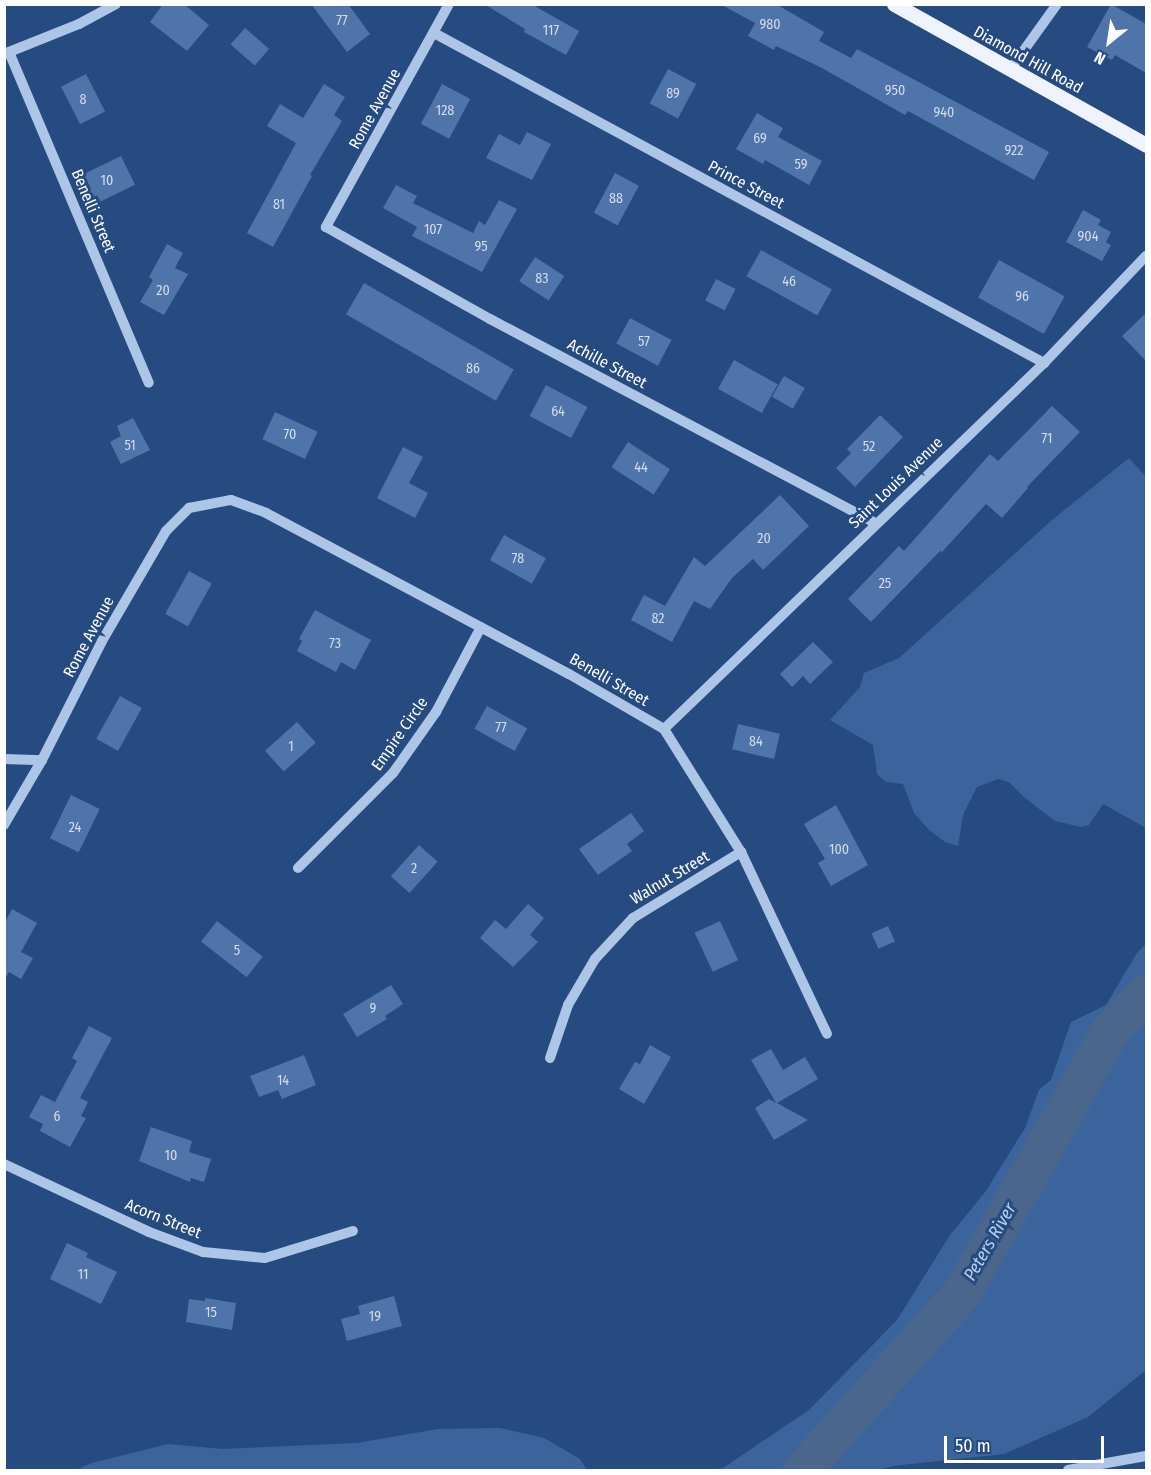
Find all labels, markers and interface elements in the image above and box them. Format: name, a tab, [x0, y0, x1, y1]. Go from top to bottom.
north arrow	[1079, 12, 1139, 72]
house number: 77	[336, 13, 348, 29]
house number: 980	[759, 17, 781, 33]
street label: Diamond Hill Road	[970, 22, 1086, 98]
house number: 117	[543, 23, 559, 39]
text: N	[1091, 47, 1109, 69]
street label: Rome Avenue	[345, 65, 405, 153]
house number: 950	[885, 83, 905, 99]
house number: 89	[666, 86, 680, 102]
house number: 8	[80, 92, 86, 108]
house number: 128	[436, 103, 454, 119]
house number: 940	[934, 105, 954, 121]
house number: 69	[753, 131, 767, 147]
house number: 922	[1005, 143, 1023, 159]
street label: Prince Street	[705, 157, 787, 213]
house number: 59	[794, 157, 808, 173]
street label: Benelli Street	[67, 166, 119, 256]
house number: 10	[101, 173, 113, 189]
house number: 88	[609, 191, 623, 207]
house number: 81	[273, 197, 285, 213]
house number: 107	[424, 222, 442, 238]
house number: 904	[1078, 229, 1098, 245]
house number: 95	[474, 239, 488, 255]
house number: 83	[535, 271, 549, 287]
house number: 46	[782, 274, 796, 290]
house number: 20	[156, 283, 170, 299]
house number: 96	[1015, 289, 1029, 305]
house number: 57	[638, 334, 650, 350]
street label: Achille Street	[564, 335, 650, 393]
house number: 86	[466, 361, 480, 377]
house number: 64	[551, 404, 565, 420]
house number: 70	[284, 427, 296, 443]
house number: 71	[1042, 431, 1052, 447]
street label: Saint Louis Avenue	[845, 433, 947, 533]
house number: 51	[124, 438, 136, 454]
house number: 52	[863, 439, 875, 455]
house number: 44	[634, 460, 648, 476]
house number: 20	[757, 531, 771, 547]
house number: 78	[512, 551, 524, 567]
house number: 25	[879, 576, 891, 592]
street label: Rome Avenue	[60, 593, 118, 681]
house number: 82	[651, 611, 665, 627]
house number: 73	[329, 636, 341, 652]
street label: Benelli Street	[566, 650, 652, 710]
street label: Empire Circle	[368, 694, 432, 774]
house number: 77	[495, 720, 507, 736]
house number: 84	[749, 734, 763, 750]
house number: 1	[288, 739, 294, 755]
house number: 24	[69, 820, 81, 836]
house number: 100	[829, 842, 849, 858]
street label: Walnut Street	[627, 847, 713, 909]
house number: 2	[411, 861, 417, 877]
house number: 5	[234, 943, 240, 959]
house number: 9	[370, 1001, 376, 1017]
house number: 14	[277, 1073, 289, 1089]
house number: 6	[54, 1109, 60, 1125]
house number: 10	[165, 1148, 177, 1164]
street label: Acorn Street	[122, 1195, 204, 1243]
water label: Peters River	[959, 1199, 1021, 1285]
house number: 11	[78, 1267, 88, 1283]
house number: 15	[205, 1305, 217, 1321]
house number: 19	[369, 1309, 381, 1325]
scale bar	[947, 1424, 1108, 1462]
text: 50 m	[955, 1435, 991, 1457]

